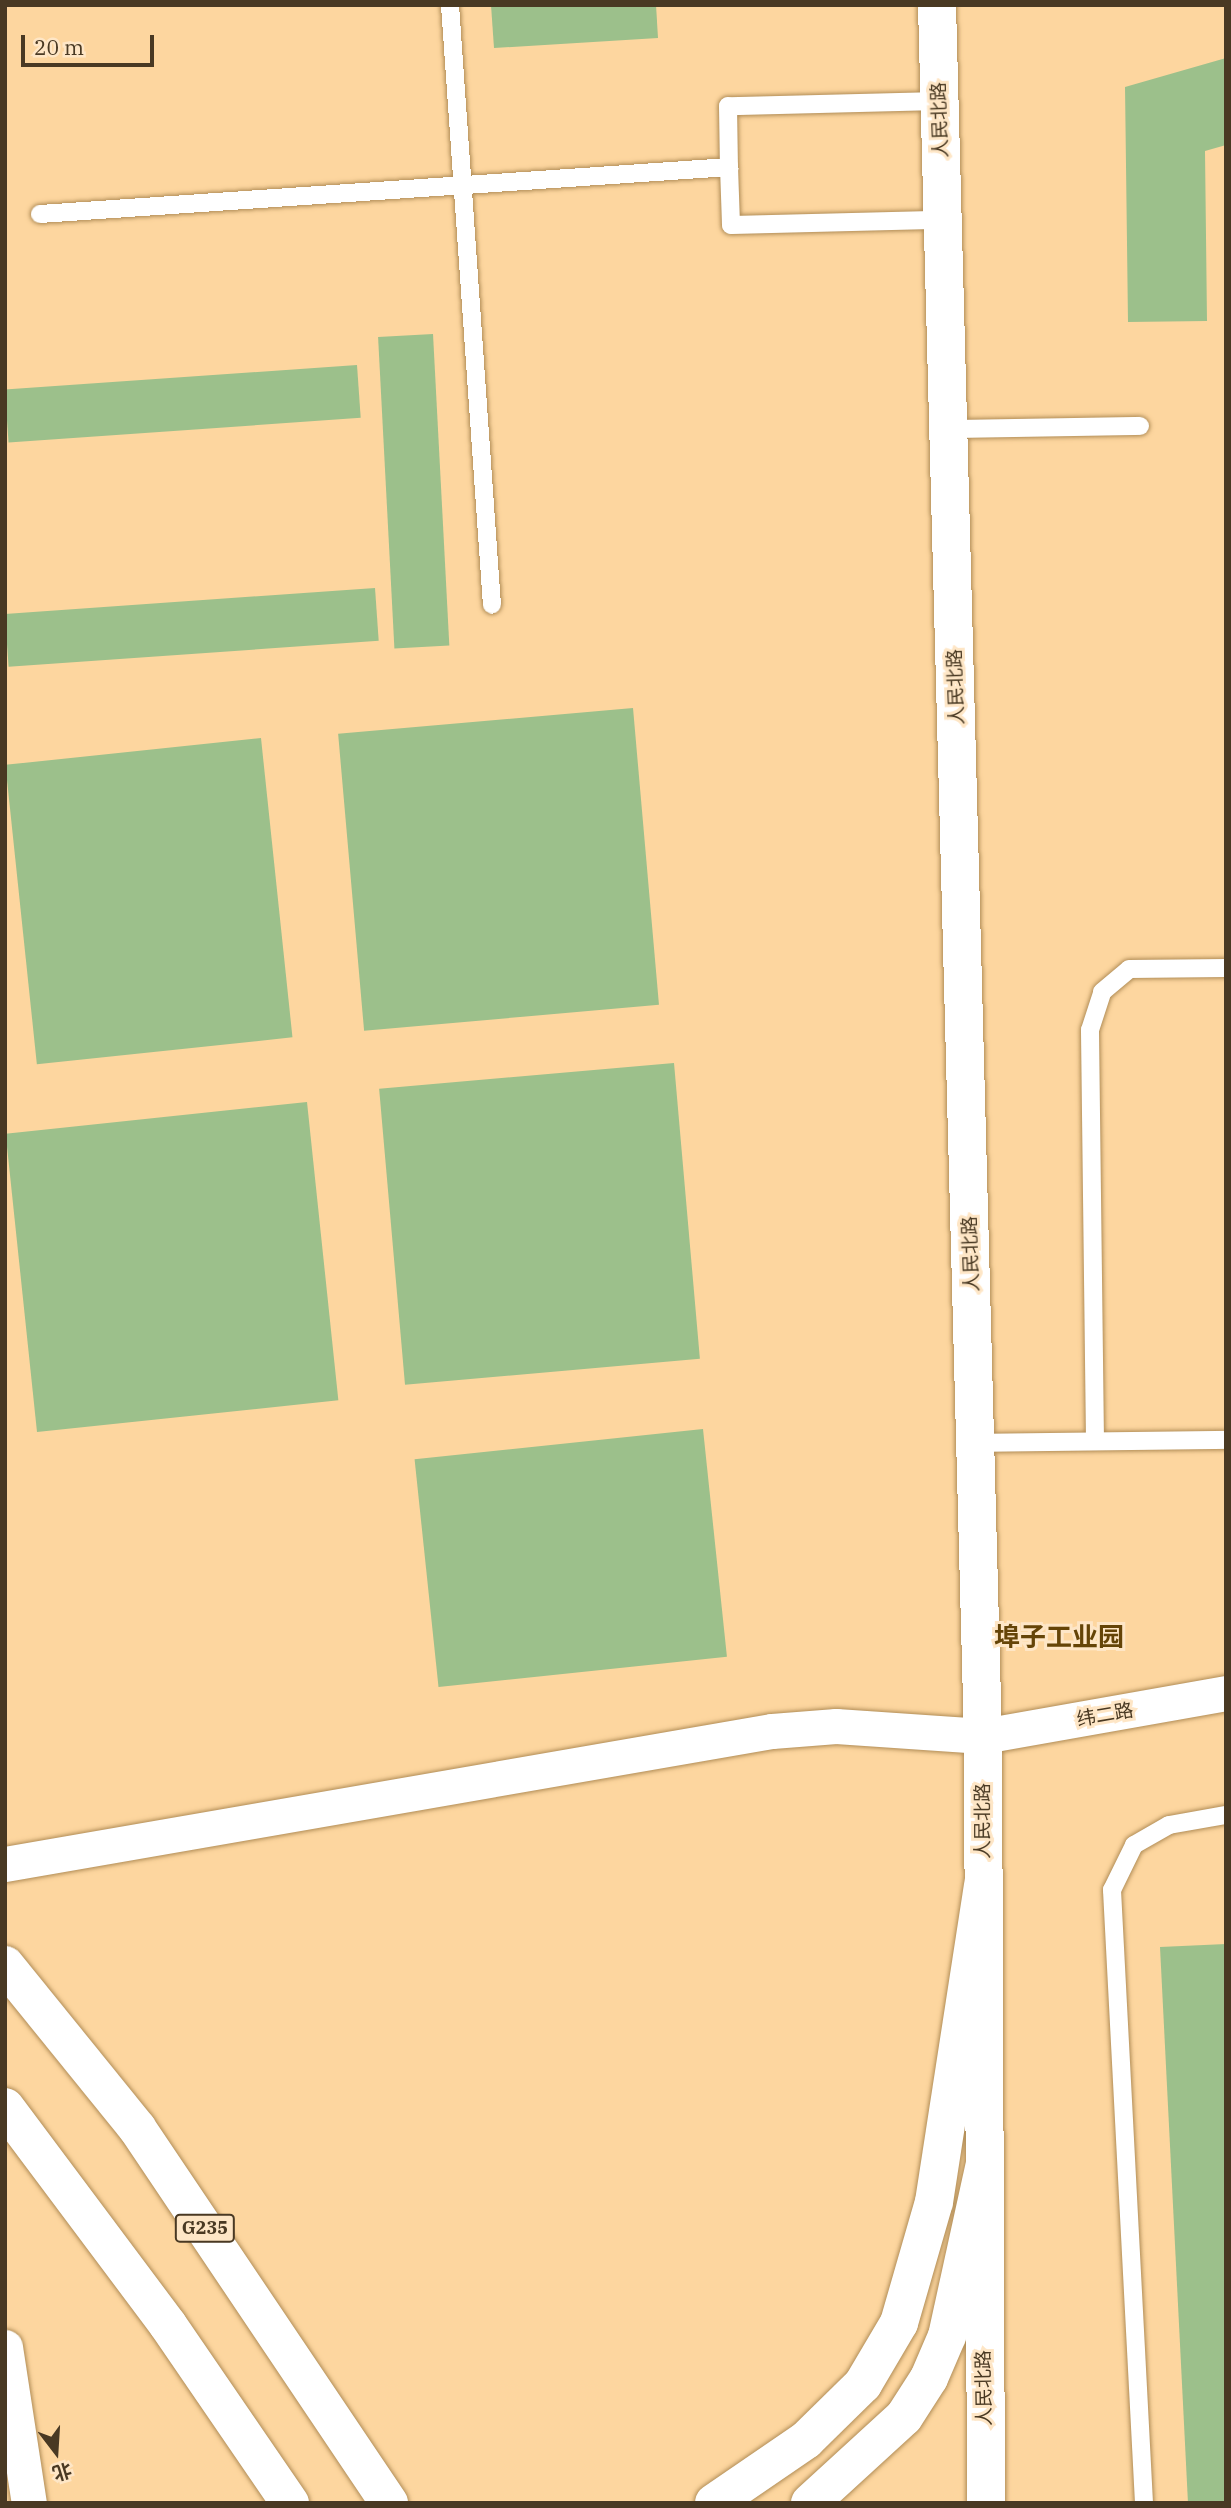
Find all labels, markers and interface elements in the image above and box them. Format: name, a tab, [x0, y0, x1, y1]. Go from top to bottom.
scale bar	[24, 21, 158, 65]
text: 20 m	[34, 33, 84, 61]
street label: 人民北路	[927, 82, 953, 158]
street label: 人民北路	[943, 649, 969, 725]
street label: 人民北路	[958, 1216, 984, 1292]
district label: 埠子工业园	[994, 1621, 1124, 1653]
street label: 纬二路	[1075, 1699, 1135, 1731]
street label: 人民北路	[972, 1783, 994, 1859]
road number: G235	[174, 2214, 236, 2242]
street label: 人民北路	[972, 2350, 996, 2426]
north arrow	[21, 2417, 91, 2487]
text: 北	[50, 2458, 75, 2486]

